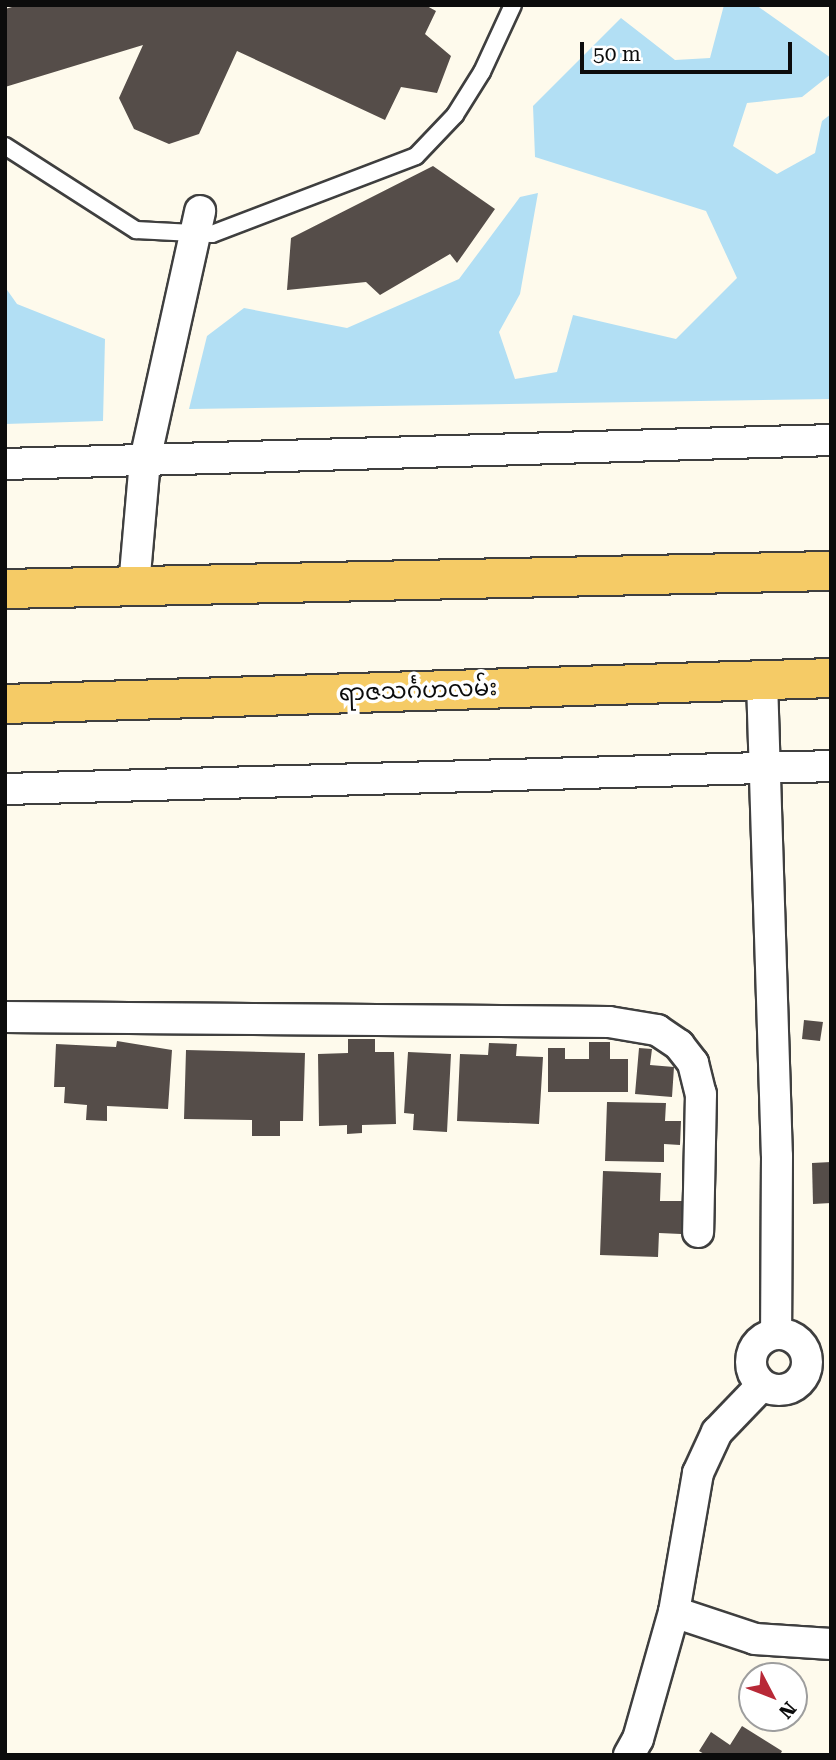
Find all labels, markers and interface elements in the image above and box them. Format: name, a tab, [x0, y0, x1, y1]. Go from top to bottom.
scale bar	[584, 28, 796, 72]
text: 50 m	[593, 42, 641, 66]
street label: ရာဇသင်္ဂဟလမ်း	[338, 674, 498, 708]
north arrow	[738, 1662, 808, 1732]
text: N	[774, 1697, 801, 1723]

